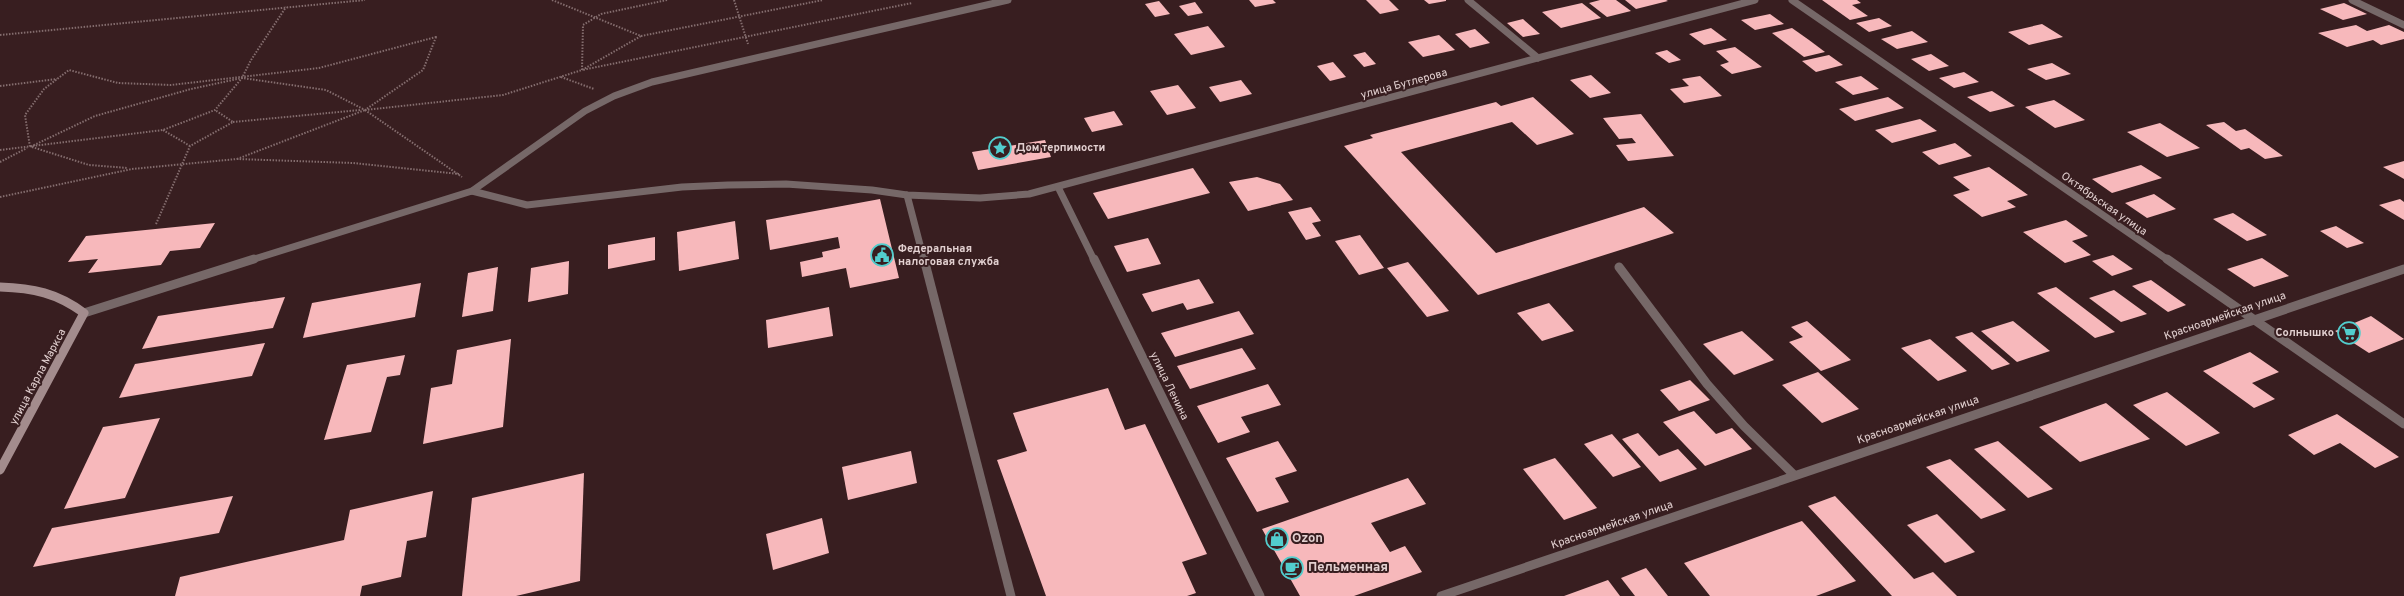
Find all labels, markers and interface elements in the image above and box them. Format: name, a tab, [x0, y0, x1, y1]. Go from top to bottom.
street label: улица Бутлерова	[1359, 66, 1449, 102]
place icon: Дом терпимости	[987, 135, 1013, 161]
place label: Дом терпимости	[1016, 141, 1105, 155]
street label: Октябрьская улица	[2058, 169, 2150, 239]
public building icon: Федеральная налоговая служба	[869, 242, 895, 268]
place label: Федеральная налоговая служба	[898, 242, 999, 269]
street label: Красноармейская улица	[2162, 289, 2288, 343]
supermarket icon: Солнышко	[2336, 320, 2362, 346]
street label: улица Карла Маркса	[7, 326, 69, 427]
place label: Солнышко	[2275, 326, 2334, 340]
street label: улица Ленина	[1146, 350, 1192, 423]
street label: Красноармейская улица	[1855, 393, 1981, 447]
street label: Красноармейская улица	[1549, 498, 1675, 552]
shop icon: Ozon	[1264, 526, 1290, 552]
place label: Ozon	[1292, 531, 1323, 547]
cafe icon: Пельменная	[1279, 555, 1305, 581]
place label: Пельменная	[1308, 560, 1388, 576]

